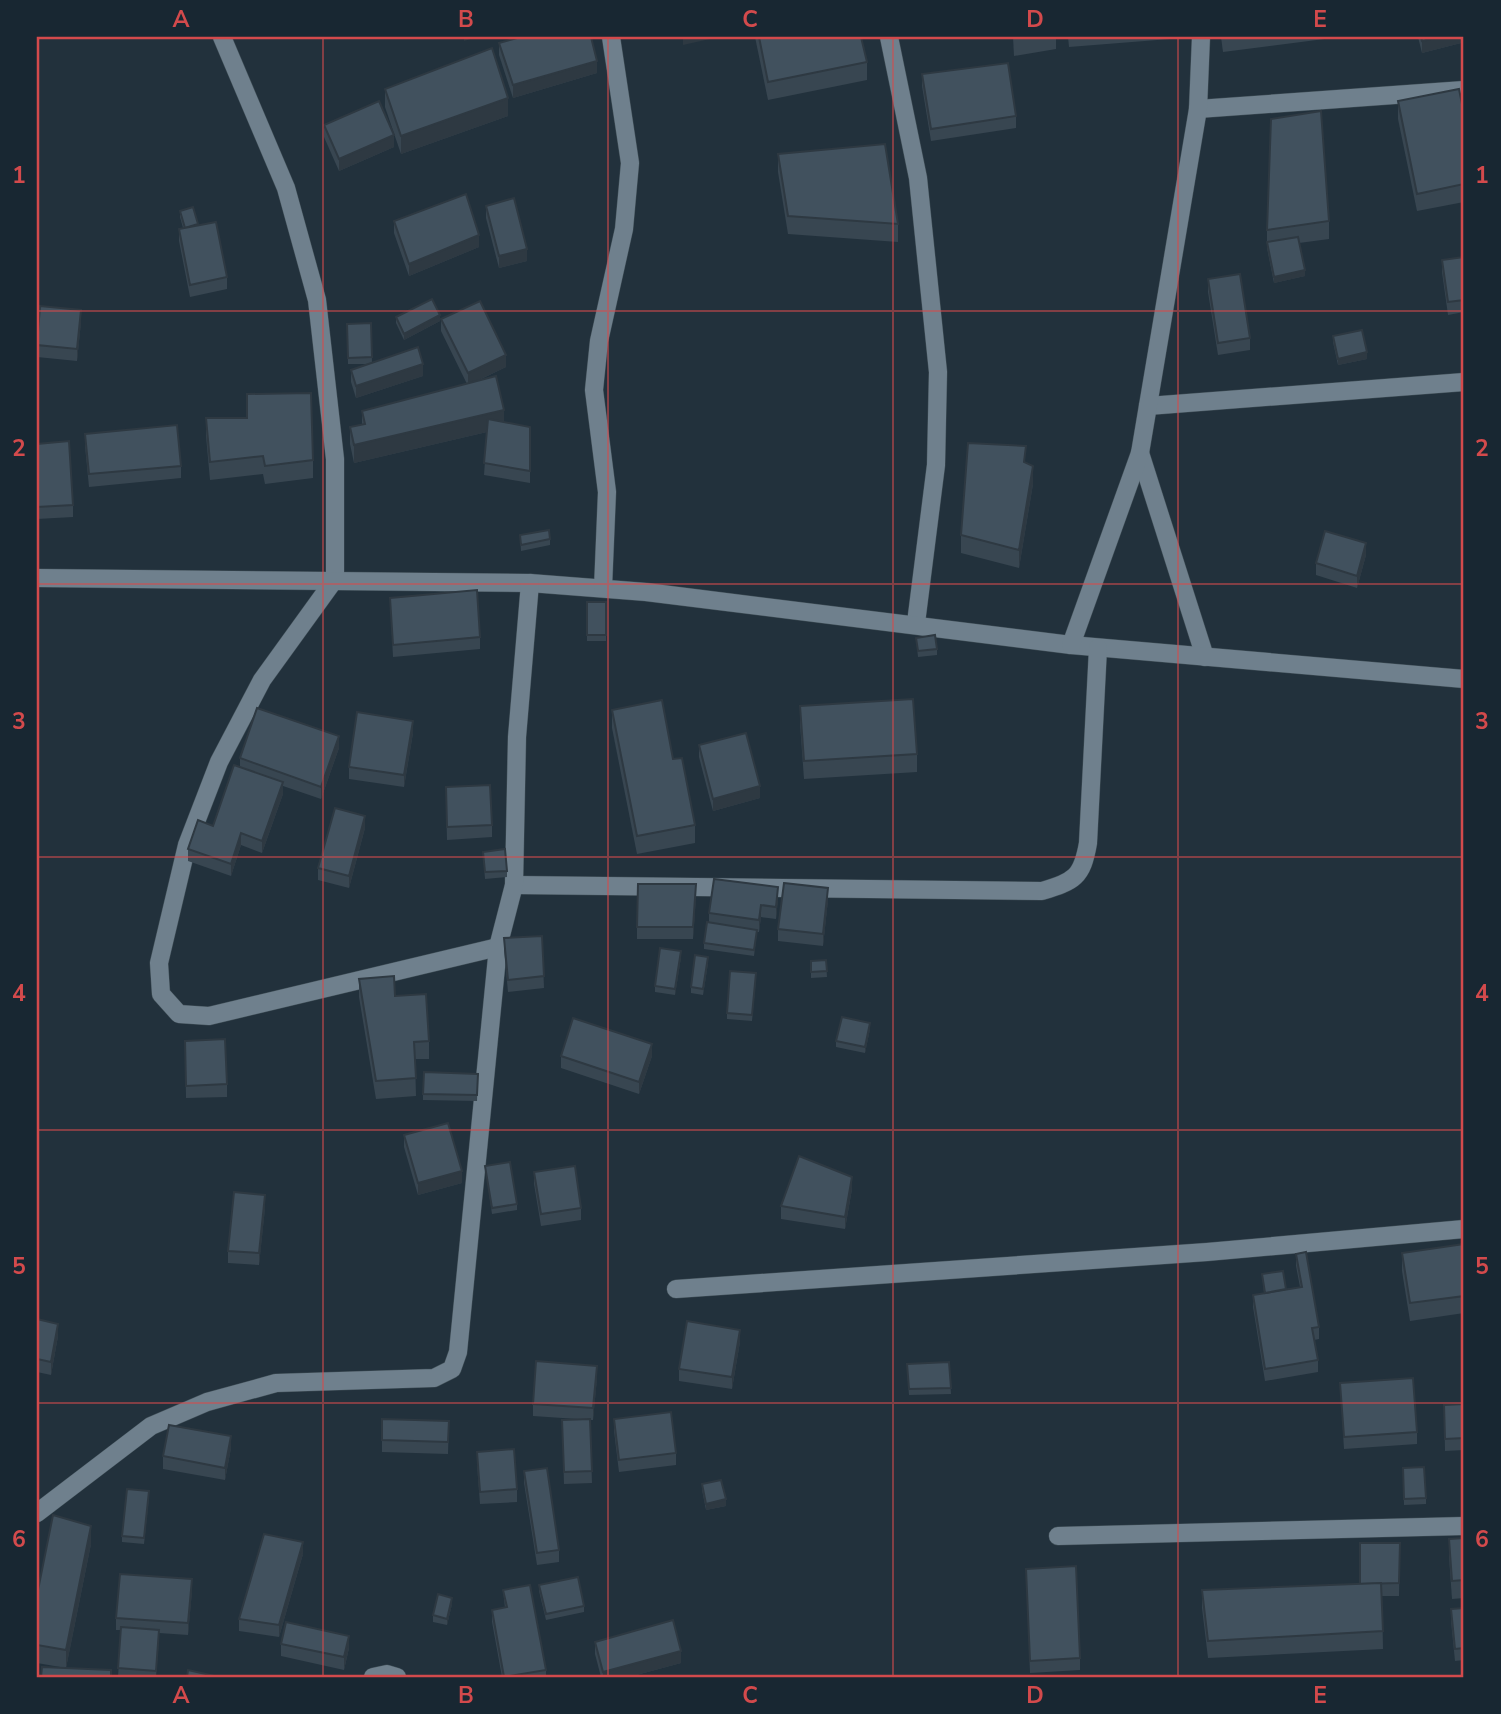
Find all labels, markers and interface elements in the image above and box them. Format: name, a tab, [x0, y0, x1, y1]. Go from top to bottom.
text: A	[172, 4, 190, 35]
text: B	[458, 4, 474, 35]
text: C	[742, 4, 758, 35]
text: D	[1026, 4, 1044, 35]
text: E	[1313, 4, 1327, 35]
text: 1	[12, 160, 26, 191]
text: 1	[1475, 160, 1489, 191]
text: 2	[12, 433, 26, 464]
text: 2	[1475, 433, 1489, 464]
text: 3	[12, 706, 26, 737]
text: 3	[1475, 706, 1489, 737]
text: 4	[12, 978, 26, 1009]
text: 4	[1475, 978, 1489, 1009]
text: 5	[12, 1251, 26, 1282]
text: 5	[1475, 1251, 1489, 1282]
text: 6	[12, 1524, 26, 1555]
text: 6	[1475, 1524, 1489, 1555]
text: A	[172, 1680, 190, 1711]
text: B	[458, 1680, 474, 1711]
text: C	[742, 1680, 758, 1711]
text: D	[1026, 1680, 1044, 1711]
text: E	[1313, 1680, 1327, 1711]

